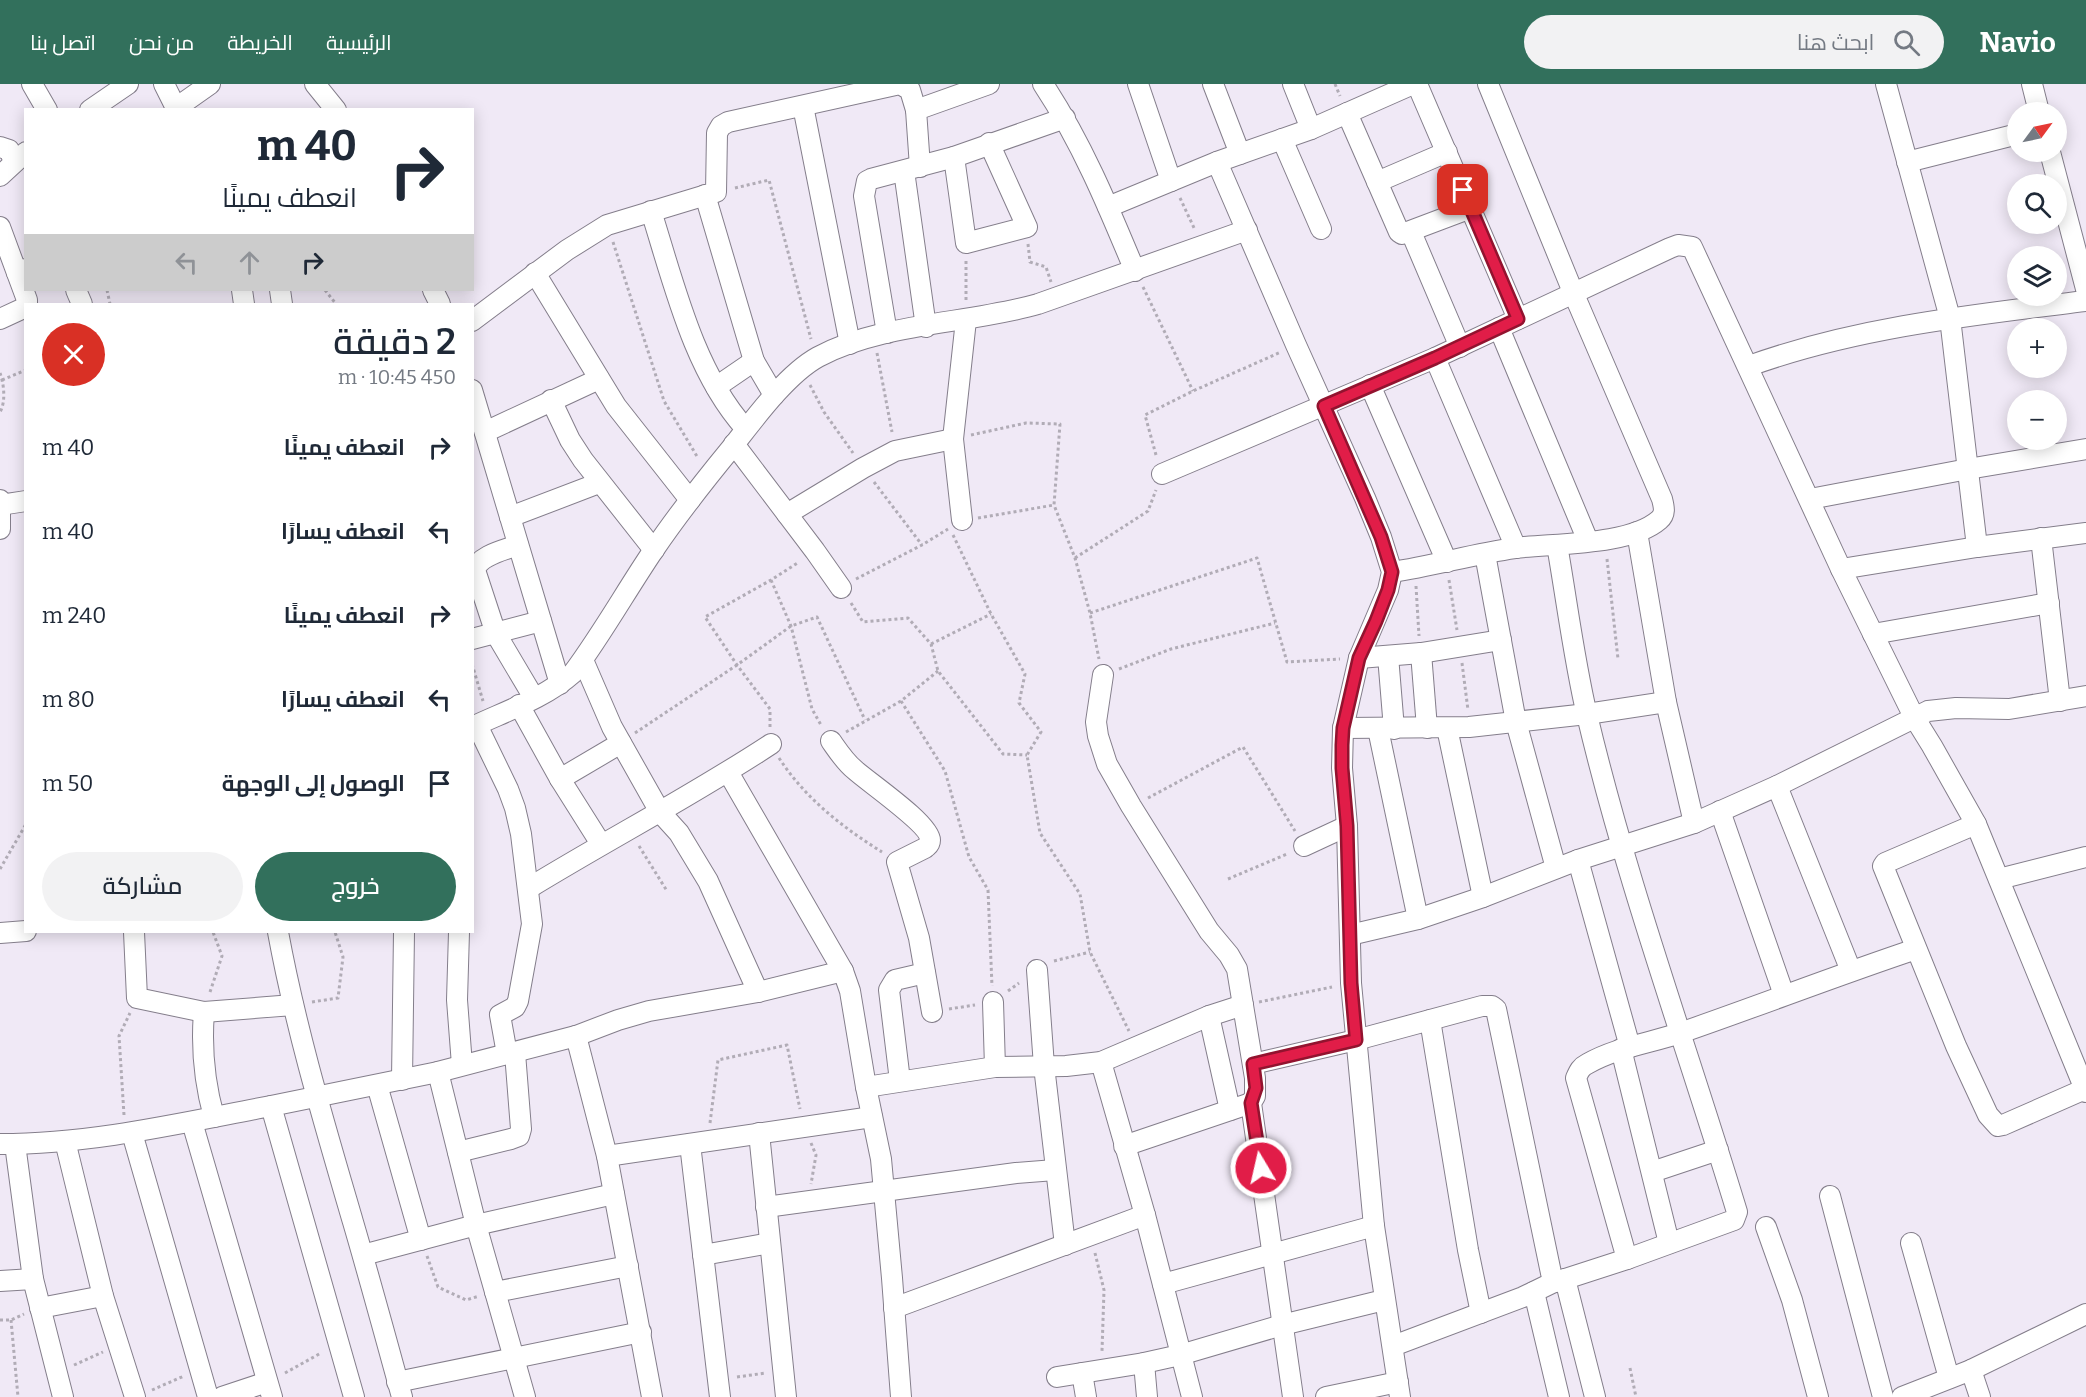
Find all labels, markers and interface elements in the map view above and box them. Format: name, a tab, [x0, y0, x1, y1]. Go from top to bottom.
search box	[1524, 15, 1944, 69]
icon: search	[1890, 26, 1923, 59]
text: Navio	[1980, 26, 2056, 59]
text: ابحث هنا	[1797, 29, 1875, 56]
text: اتصل بنا	[30, 30, 96, 56]
text: من نحن	[129, 30, 194, 56]
text: الخريطة	[227, 30, 293, 56]
text: الرئيسية	[326, 30, 392, 56]
north arrow	[2007, 102, 2067, 162]
map controls	[2007, 102, 2067, 450]
text: 40 m	[257, 121, 357, 171]
icon: right	[378, 132, 456, 210]
pin	[1437, 164, 1488, 215]
icon: arrive	[1446, 173, 1479, 206]
button: search	[2007, 174, 2067, 234]
text: انعطف يمينًا	[222, 182, 357, 214]
icon: left	[170, 246, 203, 279]
icon: ahead	[233, 246, 266, 279]
icon: right	[296, 246, 329, 279]
button: layers	[2007, 246, 2067, 306]
button: +	[2007, 318, 2067, 378]
text: 2 دقيقة	[333, 320, 456, 364]
button: close	[42, 323, 105, 386]
text: 450 m · 10:45	[338, 365, 456, 389]
button: −	[2007, 390, 2067, 450]
icon: right	[423, 431, 456, 464]
text: 40 m	[42, 434, 94, 461]
text: انعطف يمينًا	[284, 434, 405, 461]
icon: left	[423, 515, 456, 548]
text: 40 m	[42, 518, 94, 545]
text: انعطف يسارًا	[281, 518, 405, 545]
icon: right	[423, 599, 456, 632]
text: 240 m	[42, 602, 106, 629]
text: انعطف يمينًا	[284, 602, 405, 629]
icon: left	[423, 683, 456, 716]
text: 80 m	[42, 686, 95, 713]
text: انعطف يسارًا	[281, 686, 405, 713]
icon: arrive	[423, 767, 456, 800]
text: 50 m	[42, 770, 93, 797]
text: الوصول إلى الوجهة	[222, 770, 405, 797]
button: مشاركة	[42, 852, 243, 921]
button: خروج	[255, 852, 456, 921]
position arrow	[1229, 1136, 1293, 1200]

